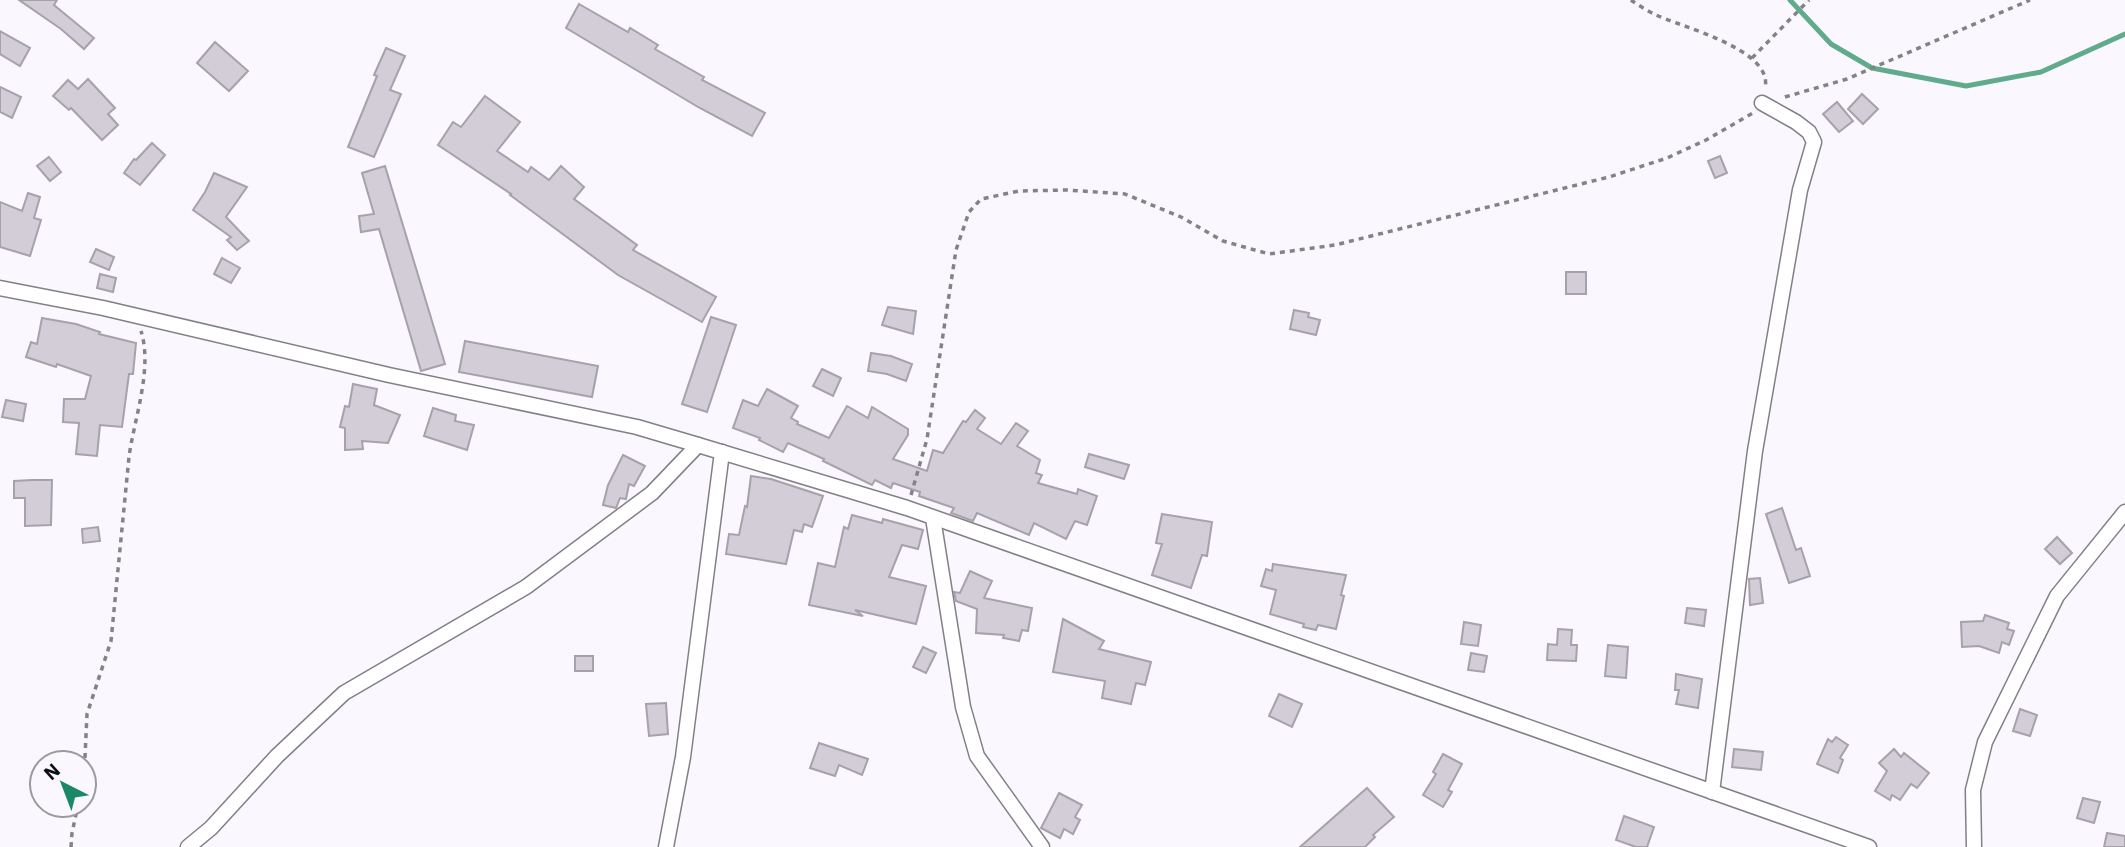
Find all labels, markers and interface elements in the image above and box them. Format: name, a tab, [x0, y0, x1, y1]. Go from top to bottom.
north arrow	[28, 749, 98, 819]
text: N	[38, 758, 65, 785]

